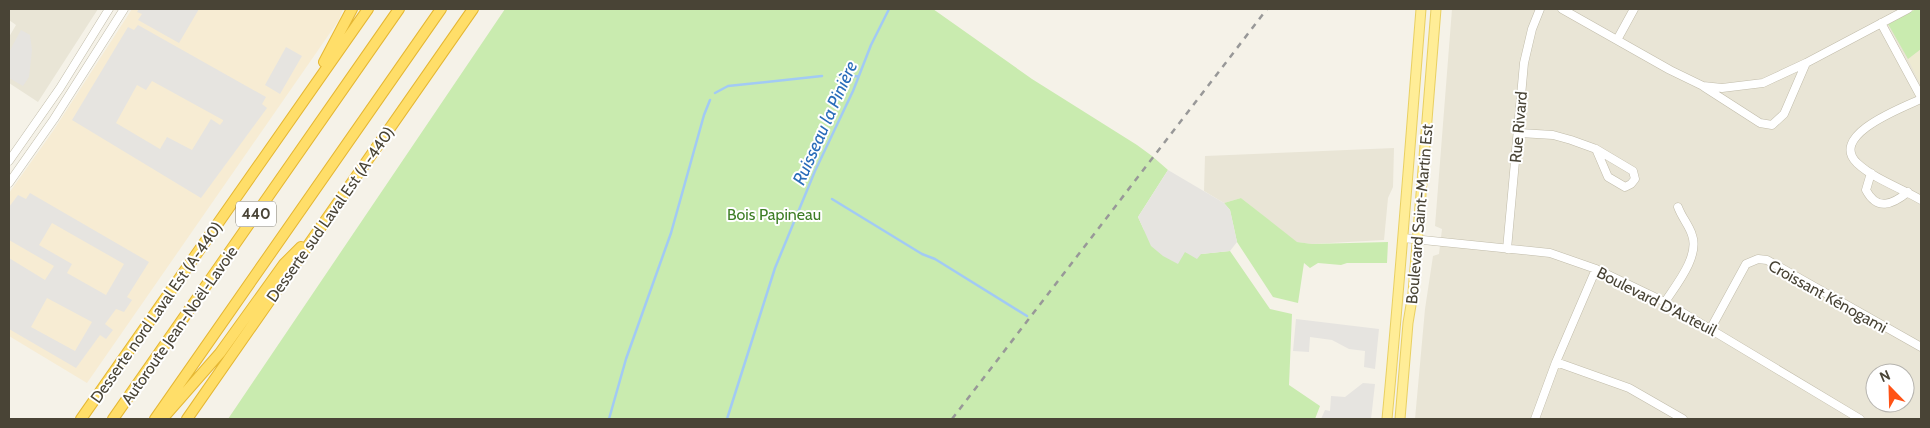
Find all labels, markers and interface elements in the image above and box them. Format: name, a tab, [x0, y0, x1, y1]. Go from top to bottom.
water label: Ruisseau la Pinière	[788, 58, 862, 188]
street label: Rue Rivard	[1506, 90, 1531, 164]
street label: Desserte sud Laval Est (A-440)	[263, 123, 398, 305]
street label: Boulevard Saint-Martin Est	[1402, 123, 1437, 305]
road number: 440	[236, 202, 276, 226]
park label: Bois Papineau	[727, 205, 821, 224]
street label: Desserte nord Laval Est (A-440)	[86, 218, 226, 407]
street label: Autoroute Jean-Noël-Lavoie	[117, 242, 241, 408]
street label: Croissant Kénogami	[1765, 256, 1891, 337]
street label: Boulevard D'Auteuil	[1594, 263, 1720, 340]
north arrow	[1865, 363, 1915, 413]
text: N	[1877, 366, 1893, 386]

